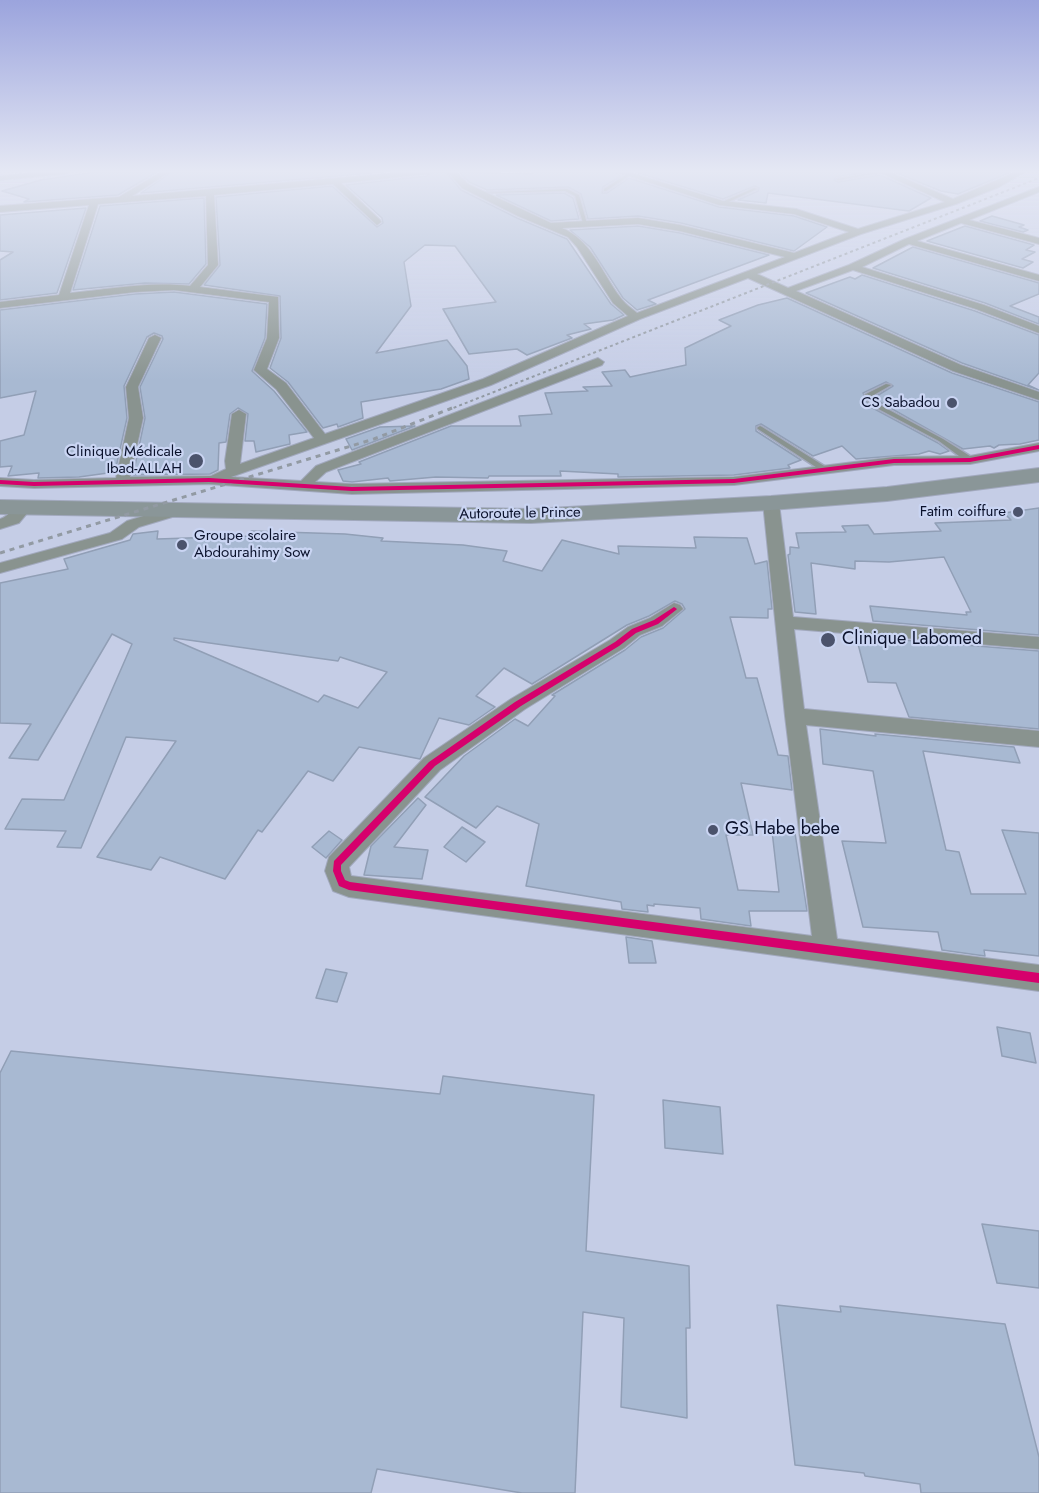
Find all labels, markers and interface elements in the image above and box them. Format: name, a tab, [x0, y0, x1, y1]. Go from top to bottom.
place label: CS Sabadou	[861, 394, 940, 412]
marker: CS Sabadou	[945, 396, 959, 410]
place label: Clinique Médicale Ibad-ALLAH	[66, 443, 182, 478]
marker: Clinique Médicale Ibad-ALLAH	[187, 452, 205, 470]
place label: Fatim coiffure	[920, 503, 1006, 521]
street label: Autoroute le Prince	[459, 504, 581, 524]
marker: Fatim coiffure	[1011, 505, 1025, 519]
place label: Groupe scolaire Abdourahimy Sow	[194, 527, 310, 562]
marker: Groupe scolaire Abdourahimy Sow	[175, 538, 189, 552]
place label: Clinique Labomed	[842, 629, 982, 651]
marker: Clinique Labomed	[819, 631, 837, 649]
place label: GS Habe bebe	[725, 819, 840, 841]
marker: GS Habe bebe	[706, 823, 720, 837]

